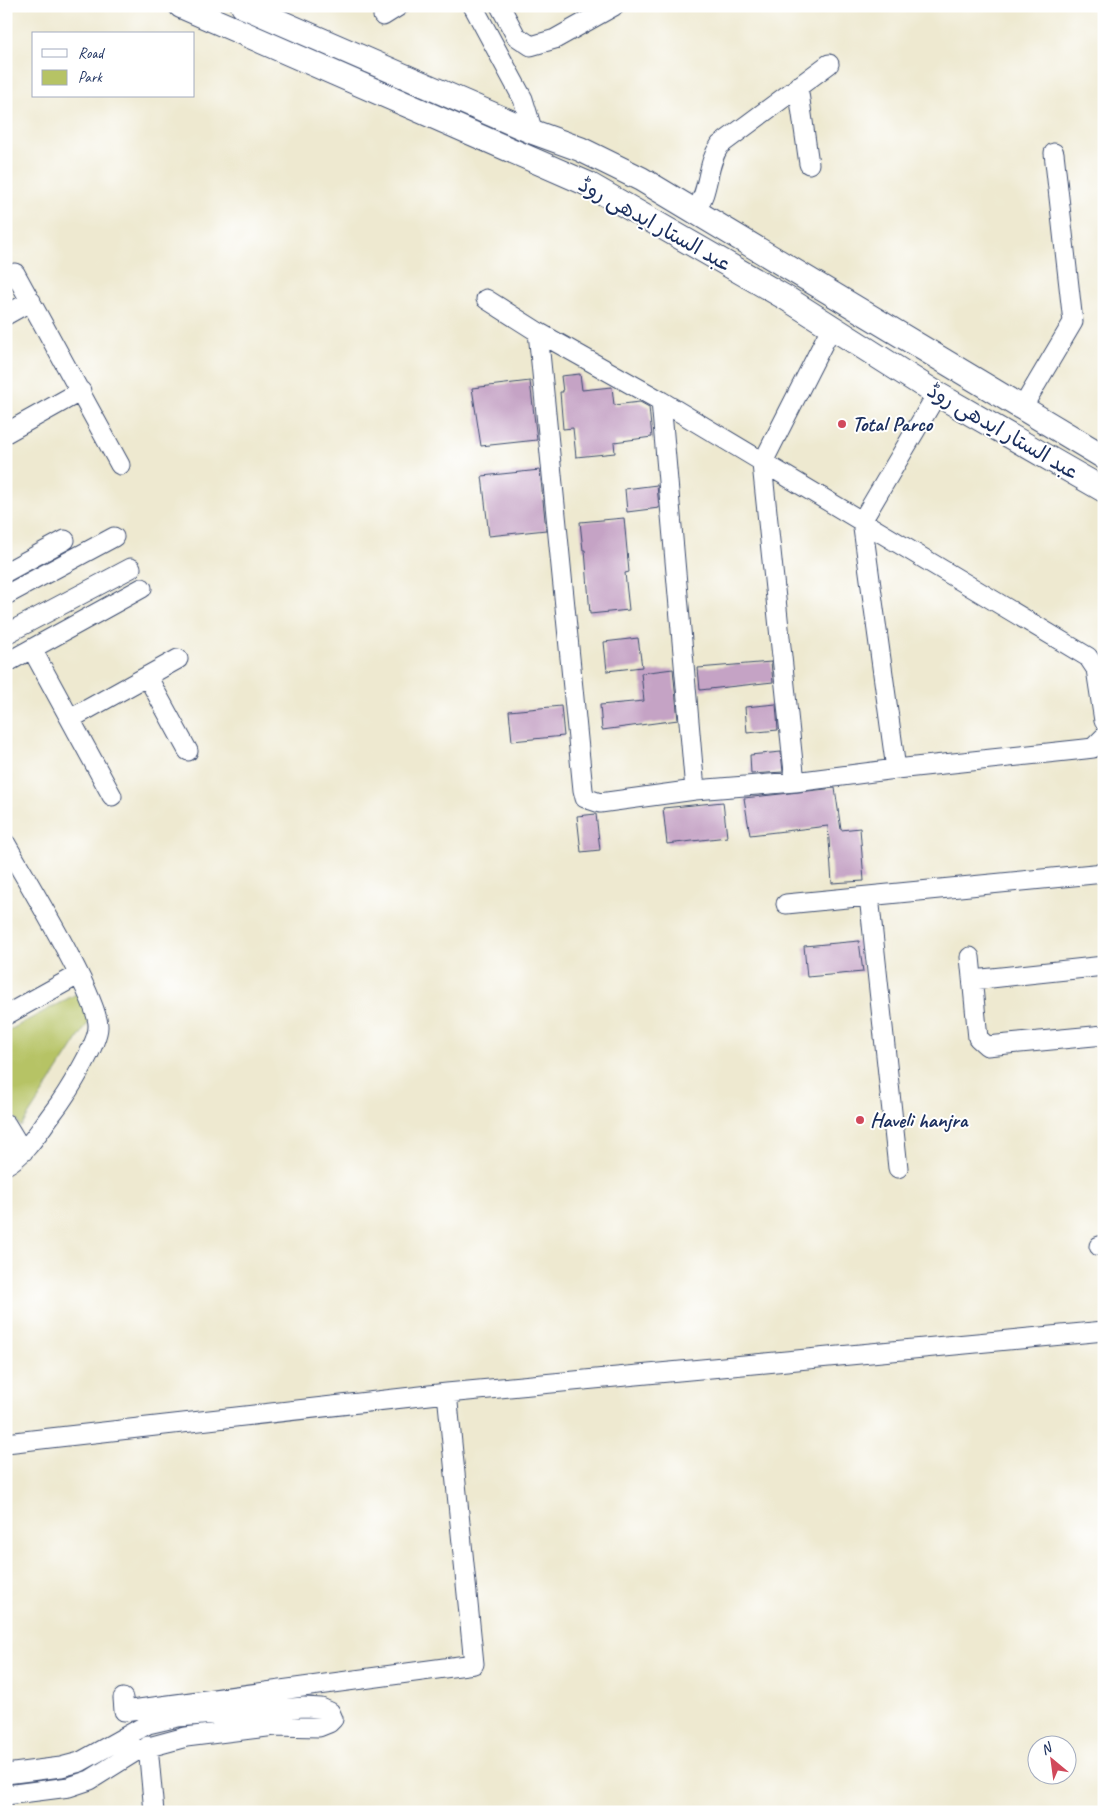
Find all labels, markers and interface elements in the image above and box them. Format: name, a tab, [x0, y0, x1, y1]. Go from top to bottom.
legend	[32, 32, 195, 98]
text: Road	[78, 44, 105, 63]
text: Park	[78, 68, 103, 87]
street label: عبد الستار ایدھی روڈ	[574, 171, 736, 278]
street label: عبد الستار ایدھی روڈ	[922, 377, 1083, 486]
place label: Total Parco	[852, 411, 934, 437]
marker: Total Parco	[836, 418, 848, 430]
place label: Haveli hanjra	[870, 1107, 969, 1133]
marker: Haveli hanjra	[854, 1114, 866, 1126]
north arrow	[1028, 1736, 1078, 1786]
text: N	[1038, 1738, 1056, 1759]

